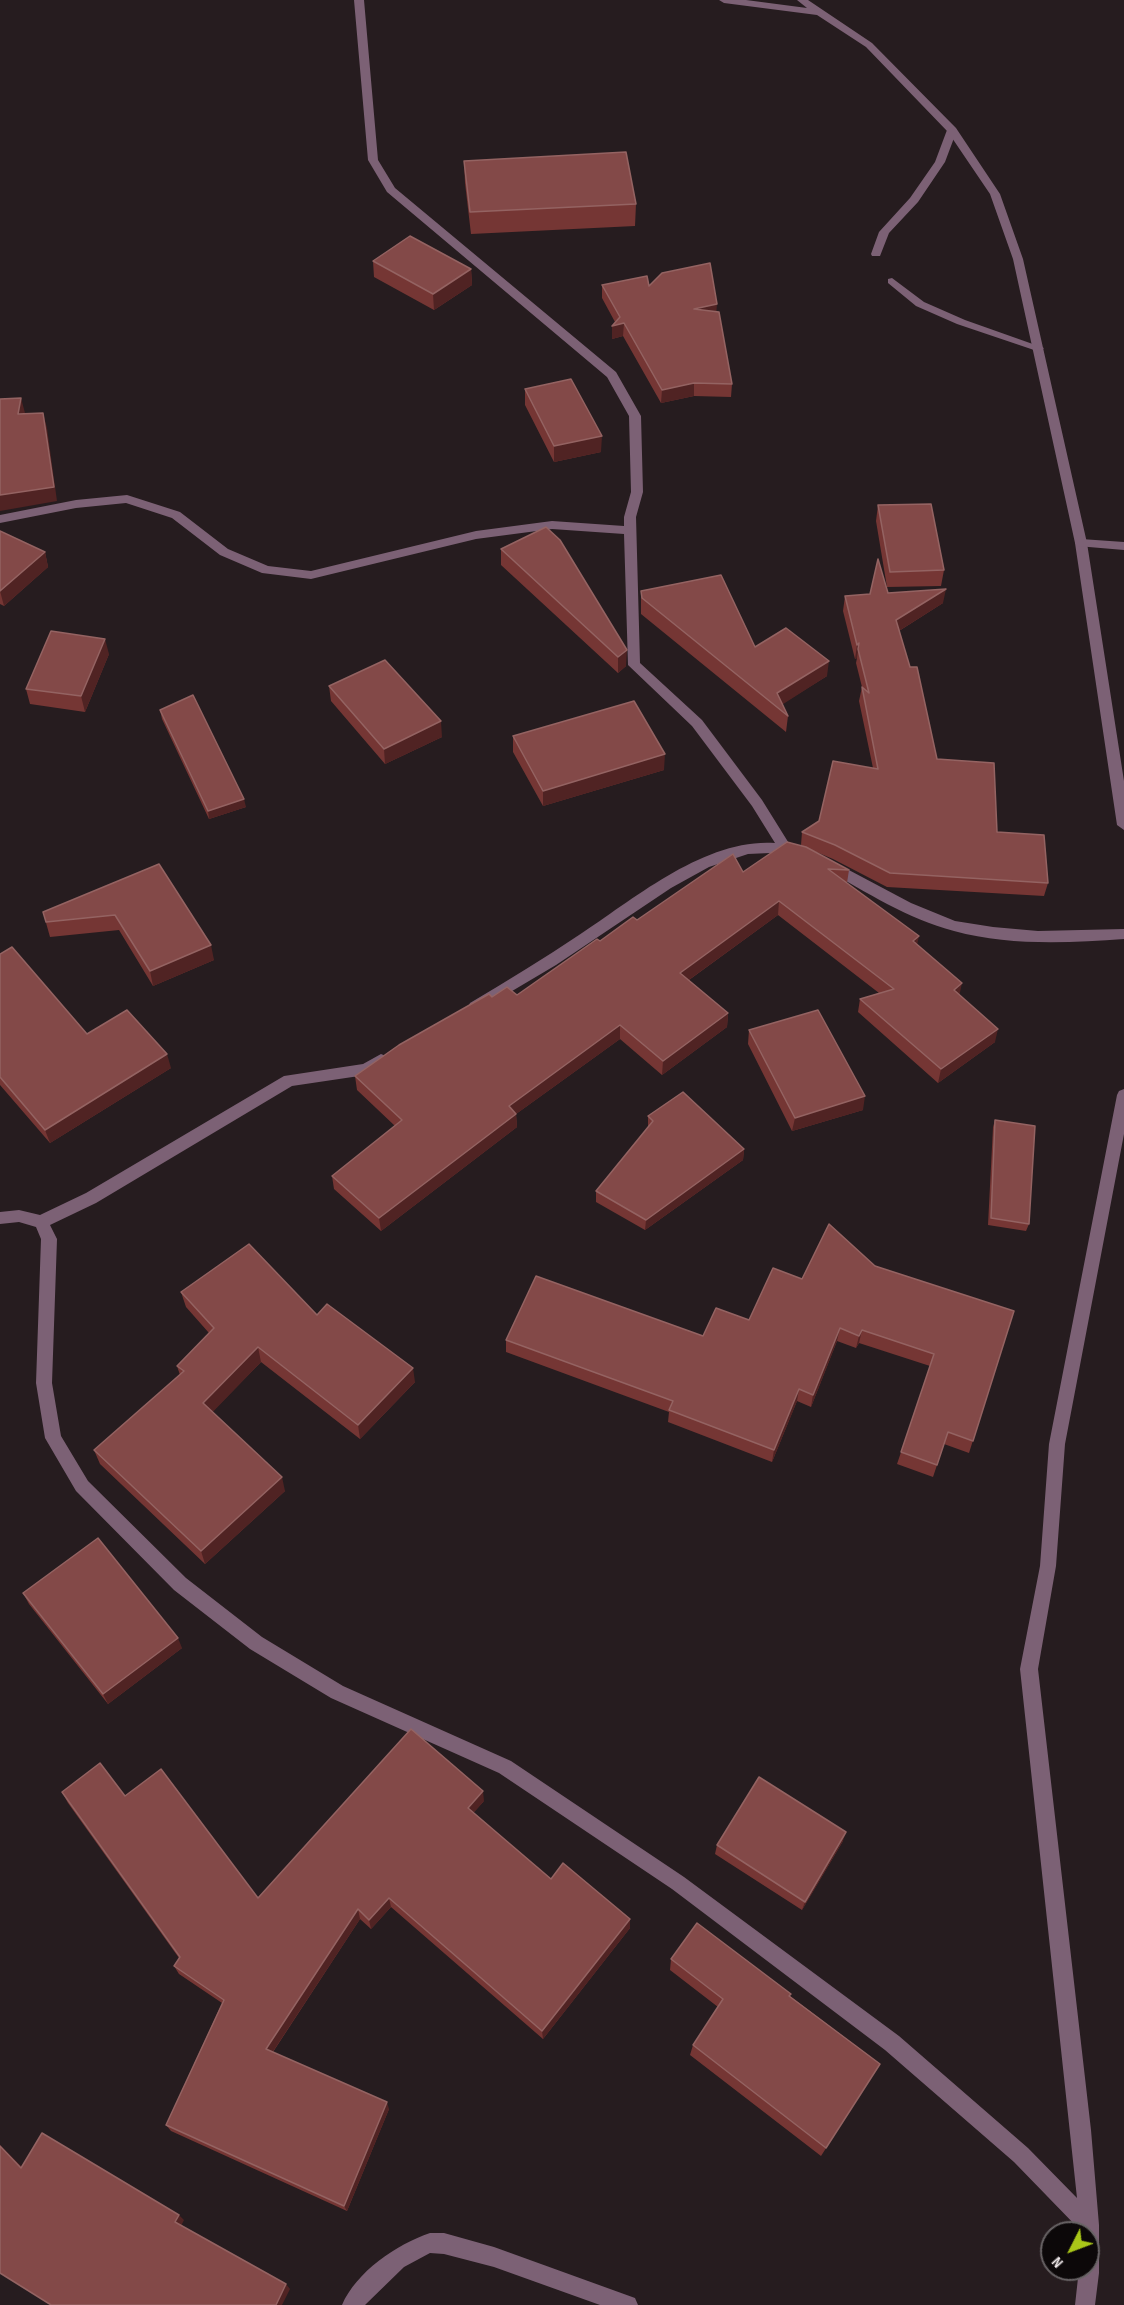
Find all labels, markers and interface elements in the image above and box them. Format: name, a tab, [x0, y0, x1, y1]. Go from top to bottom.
north arrow	[1040, 2221, 1100, 2281]
text: N	[1048, 2253, 1068, 2272]

